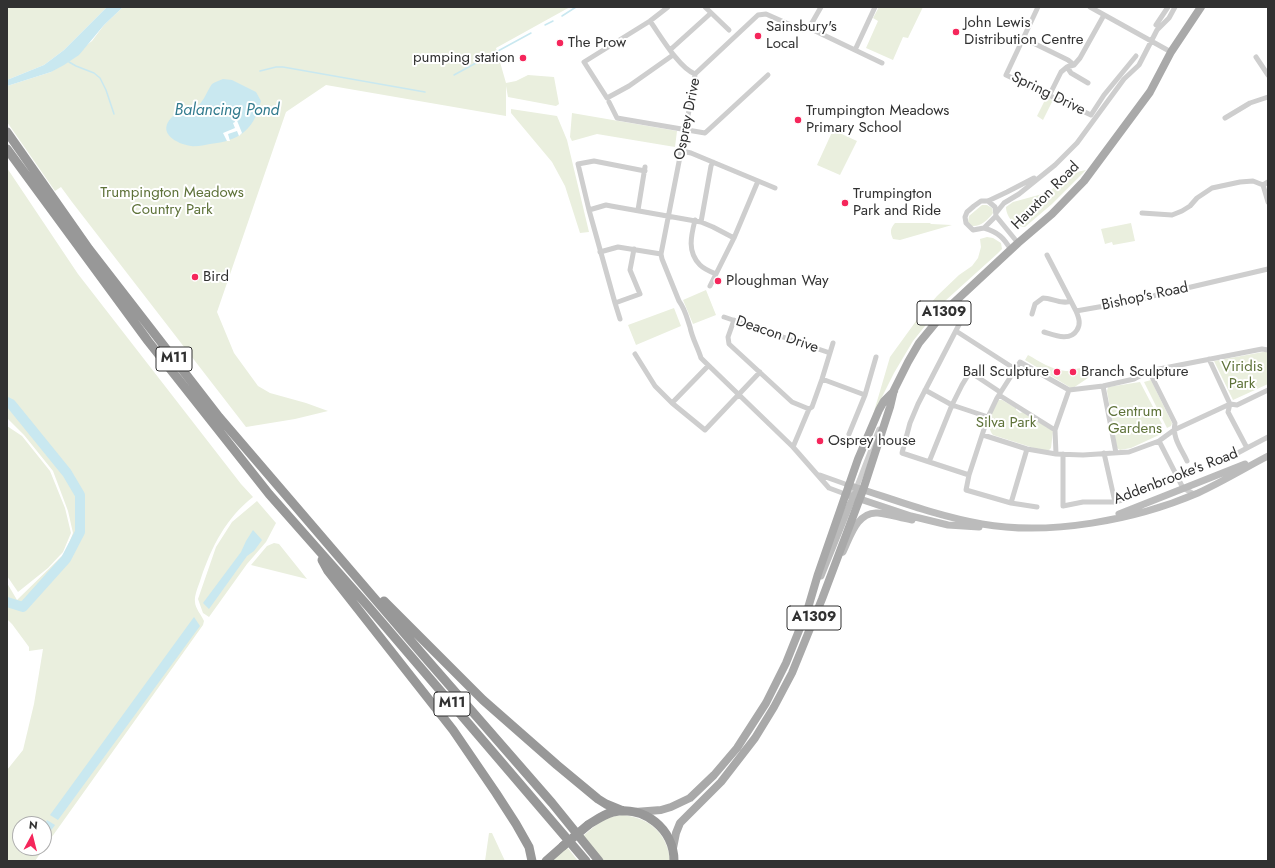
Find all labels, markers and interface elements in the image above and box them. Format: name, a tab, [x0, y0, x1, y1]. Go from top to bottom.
place label: John Lewis Distribution Centre	[964, 14, 1083, 49]
place label: Sainsbury's Local	[766, 18, 837, 53]
marker: John Lewis Distribution Centre	[951, 27, 961, 37]
marker: Sainsbury's Local	[753, 31, 763, 41]
place label: The Prow	[568, 34, 626, 52]
marker: The Prow	[555, 38, 565, 48]
place label: pumping station	[413, 49, 515, 67]
marker: pumping station	[518, 53, 528, 63]
street label: Spring Drive	[1008, 68, 1088, 120]
street label: Osprey Drive	[671, 76, 705, 162]
water label: Balancing Pond	[175, 101, 279, 121]
place label: Trumpington Meadows Primary School	[806, 102, 949, 137]
marker: Trumpington Meadows Primary School	[793, 115, 803, 125]
street label: Hauxton Road	[1008, 158, 1084, 234]
park label: Trumpington Meadows Country Park	[100, 184, 244, 219]
place label: Trumpington Park and Ride	[853, 185, 941, 220]
marker: Trumpington Park and Ride	[840, 198, 850, 208]
place label: Bird	[203, 268, 229, 286]
marker: Bird	[190, 272, 200, 282]
place label: Ploughman Way	[726, 272, 829, 290]
marker: Ploughman Way	[713, 276, 723, 286]
street label: Bishop's Road	[1100, 279, 1190, 315]
road number: A1309	[917, 301, 971, 325]
street label: Deacon Drive	[733, 312, 821, 358]
road number: M11	[156, 347, 192, 371]
park label: Viridis Park	[1221, 358, 1263, 393]
place label: Ball Sculpture	[963, 363, 1049, 381]
place label: Branch Sculpture	[1081, 363, 1189, 381]
marker: Ball Sculpture	[1052, 367, 1062, 377]
marker: Branch Sculpture	[1068, 367, 1078, 377]
park label: Centrum Gardens	[1108, 403, 1162, 438]
park label: Silva Park	[976, 414, 1036, 432]
place label: Osprey house	[828, 432, 916, 450]
marker: Osprey house	[815, 436, 825, 446]
street label: Addenbrooke's Road	[1111, 445, 1241, 509]
road number: A1309	[787, 606, 841, 630]
road number: M11	[434, 692, 470, 716]
north arrow	[12, 816, 52, 856]
text: N	[28, 817, 39, 834]

